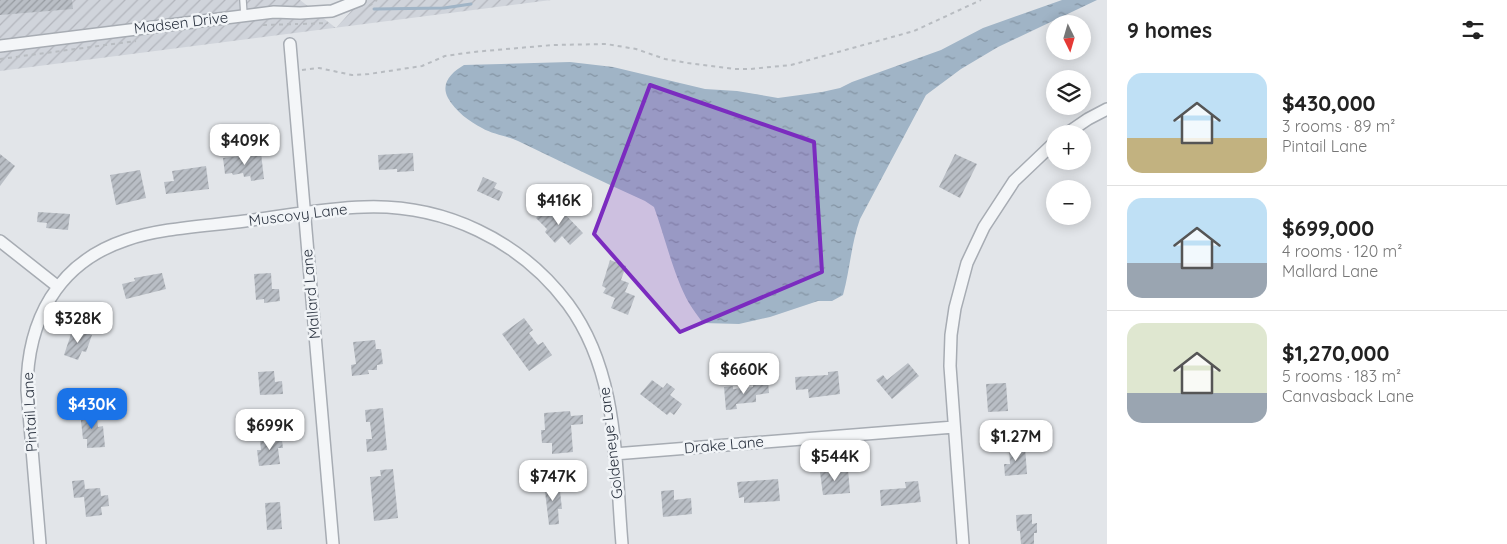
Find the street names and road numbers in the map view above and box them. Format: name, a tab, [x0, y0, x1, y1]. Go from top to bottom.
street label: Madsen Drive	[133, 7, 229, 38]
street label: Muscovy Lane	[247, 199, 348, 230]
street label: Mallard Lane	[297, 248, 324, 340]
street label: Pintail Lane	[18, 372, 41, 452]
street label: Goldeneye Lane	[594, 386, 627, 500]
street label: Drake Lane	[683, 432, 765, 457]

